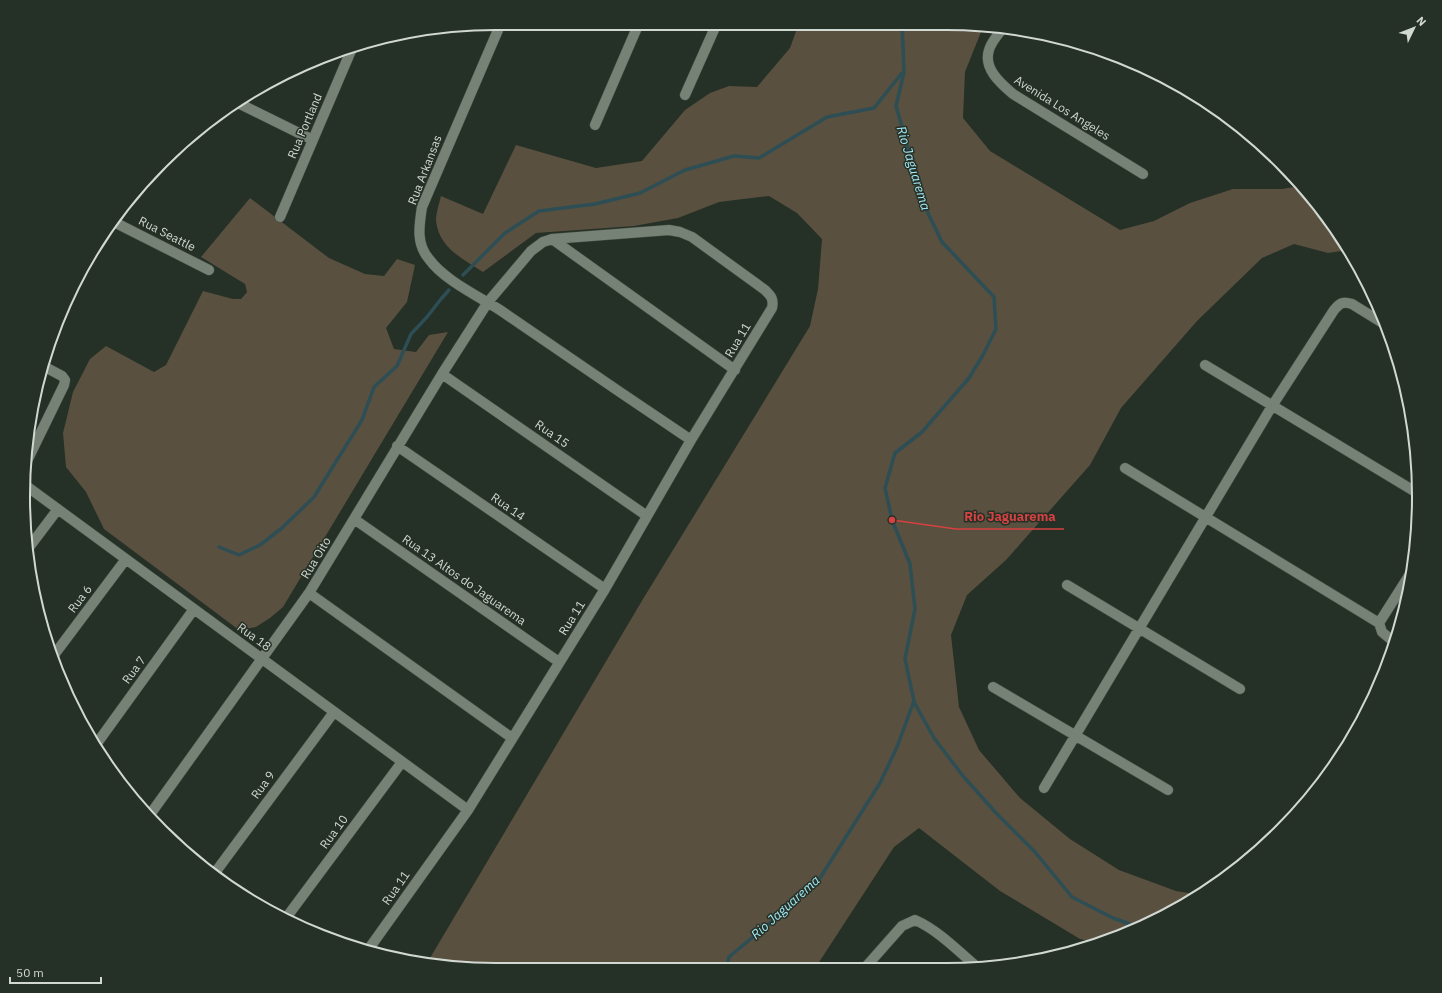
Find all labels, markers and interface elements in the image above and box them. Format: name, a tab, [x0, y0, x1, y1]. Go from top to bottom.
north arrow	[1394, 8, 1434, 48]
text: N	[1413, 13, 1429, 29]
street label: Avenida Los Angeles	[1012, 72, 1113, 143]
street label: Rua Portland	[284, 91, 325, 161]
water label: Rio Jaguarema	[893, 124, 934, 212]
street label: Rua Arkansas	[404, 133, 445, 207]
street label: Rua Seattle	[136, 213, 199, 254]
street label: Rua 11	[721, 320, 754, 360]
street label: Rua 15	[532, 417, 572, 451]
street label: Rua 14	[488, 490, 528, 524]
callout: Rio Jaguarema	[956, 504, 1064, 529]
text: Rio Jaguarema	[964, 508, 1056, 525]
street label: Rua 13 Altos do Jaguarema	[399, 531, 530, 628]
street label: Rua Oito	[297, 534, 334, 581]
street label: Rua 6	[64, 582, 95, 616]
street label: Rua 11	[555, 598, 588, 638]
street label: Rua 18	[234, 619, 274, 654]
street label: Rua 7	[118, 653, 149, 687]
street label: Rua 9	[247, 768, 278, 802]
street label: Rua 10	[316, 812, 351, 852]
street label: Rua 11	[379, 868, 413, 908]
water label: Rio Jaguarema	[747, 872, 823, 943]
scale bar	[10, 959, 101, 985]
text: 50 m	[16, 965, 44, 980]

